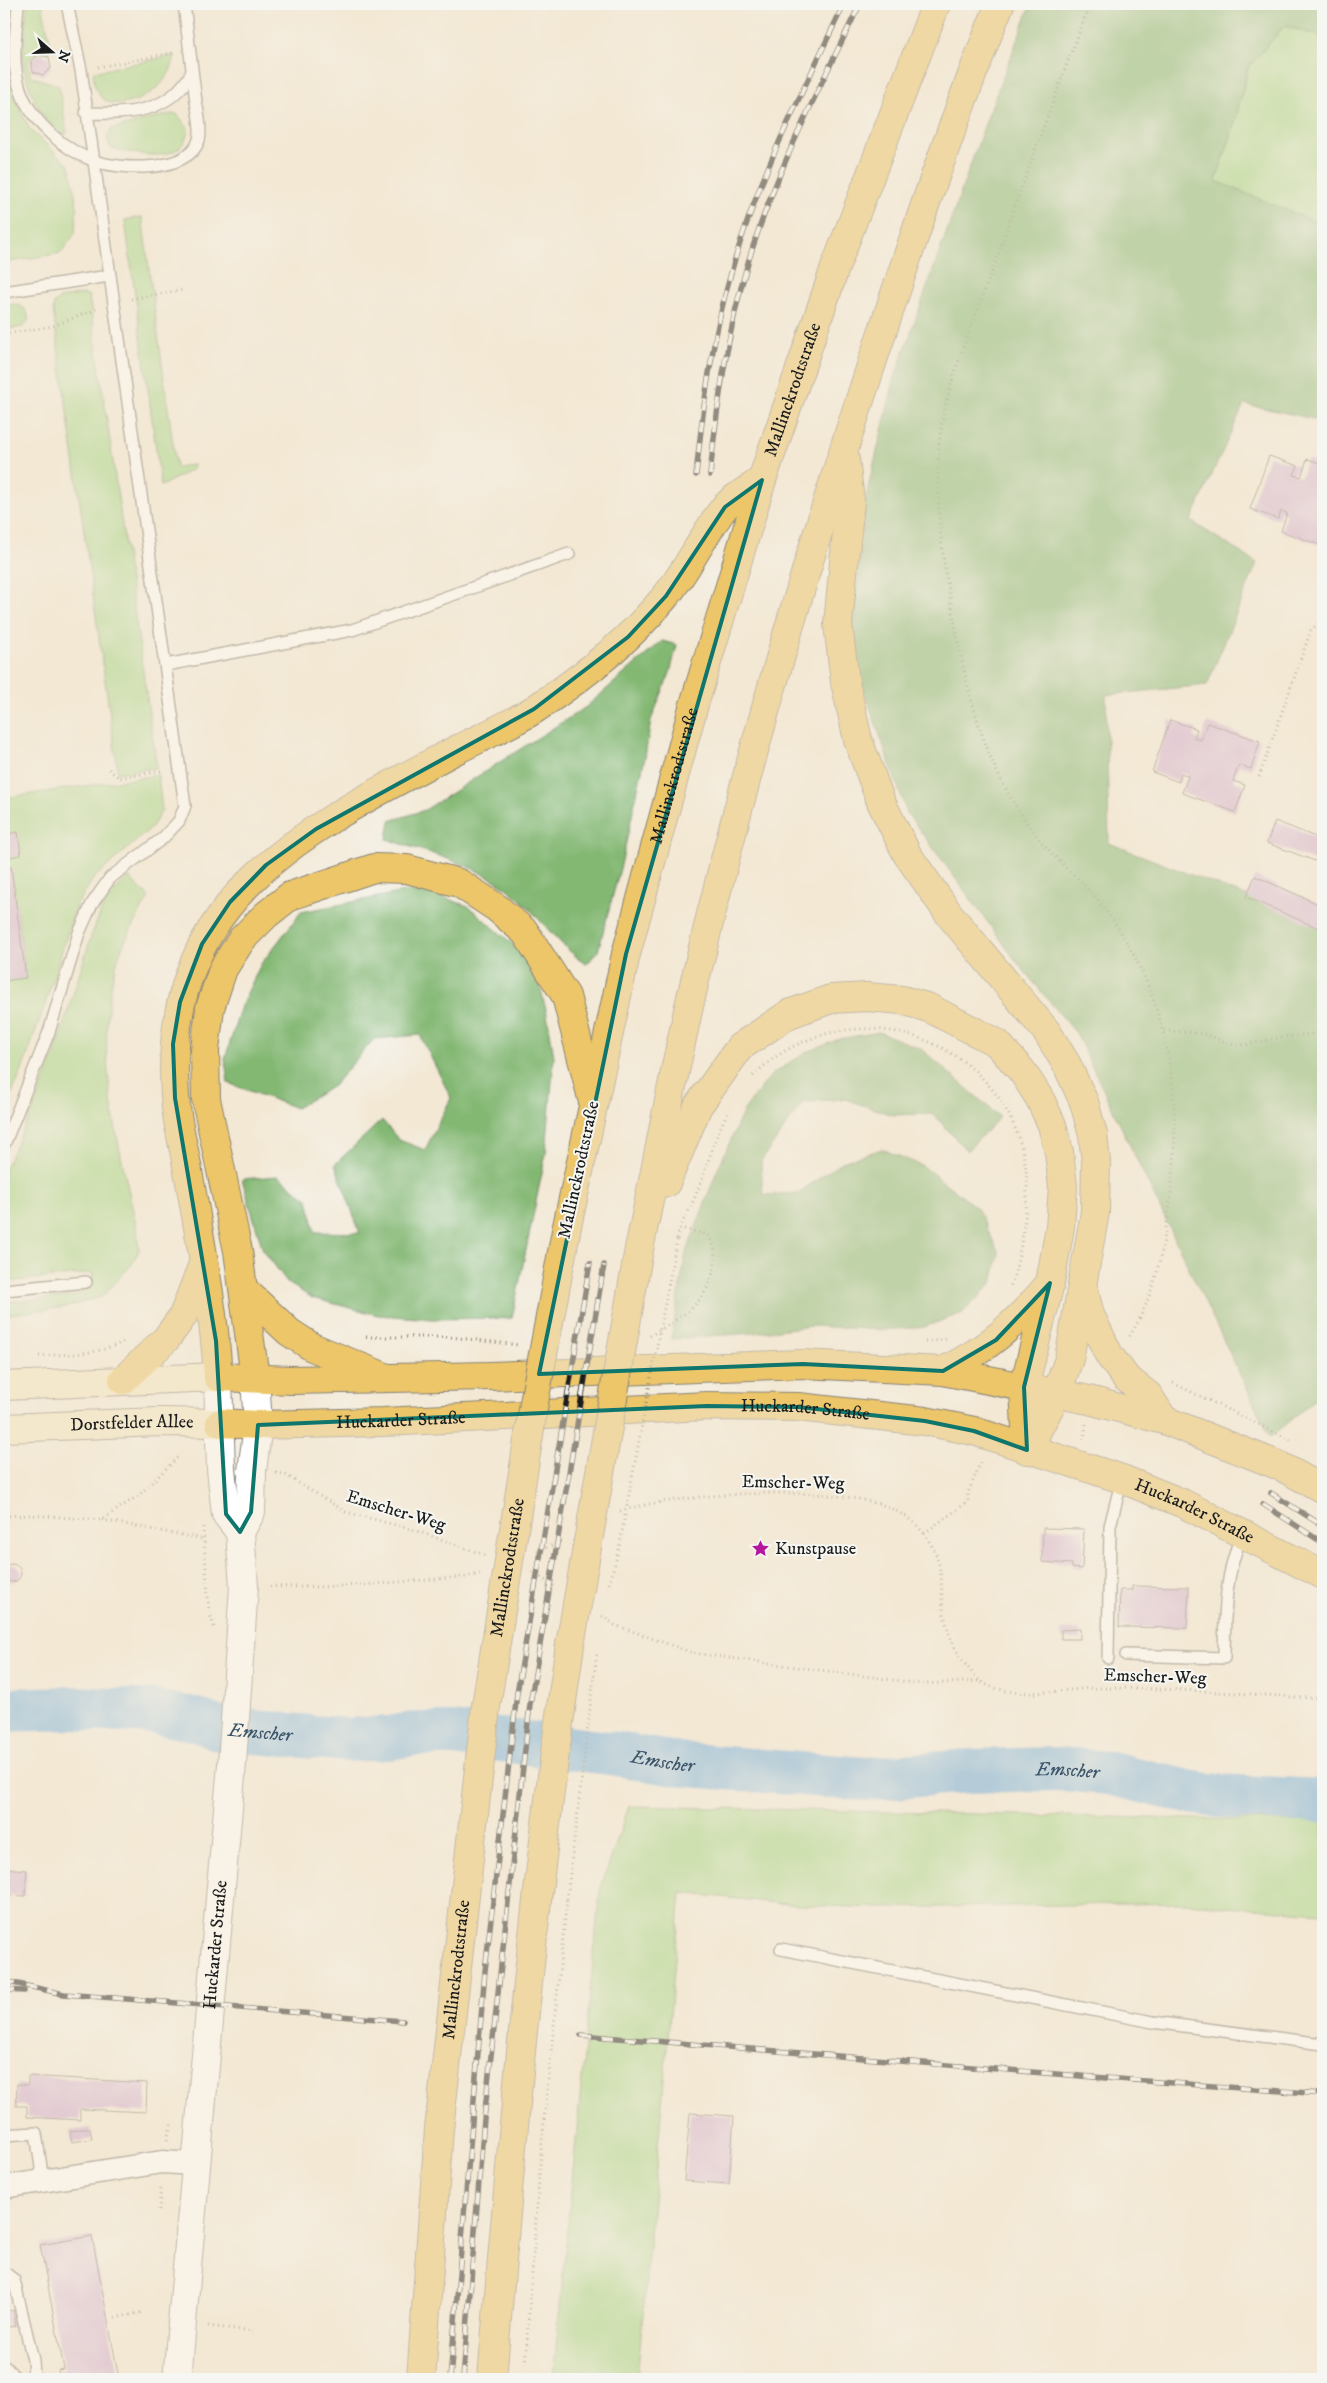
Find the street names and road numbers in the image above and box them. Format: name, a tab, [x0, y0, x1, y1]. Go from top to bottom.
street label: Mallinckrodtstraße	[760, 320, 826, 460]
street label: Mallinckrodtstraße	[645, 705, 704, 846]
street label: Mallinckrodtstraße	[554, 1099, 604, 1241]
street label: Huckarder Straße	[741, 1395, 871, 1426]
street label: Huckarder Straße	[336, 1407, 466, 1434]
street label: Dorstfelder Allee	[70, 1411, 194, 1436]
street label: Emscher-Weg	[741, 1471, 845, 1495]
street label: Huckarder Straße	[1131, 1474, 1258, 1549]
street label: Emscher-Weg	[344, 1485, 449, 1537]
street label: Mallinckrodtstraße	[486, 1497, 530, 1639]
street label: Emscher-Weg	[1103, 1664, 1207, 1690]
street label: Huckarder Straße	[199, 1879, 233, 2010]
street label: Mallinckrodtstraße	[438, 1899, 475, 2041]

